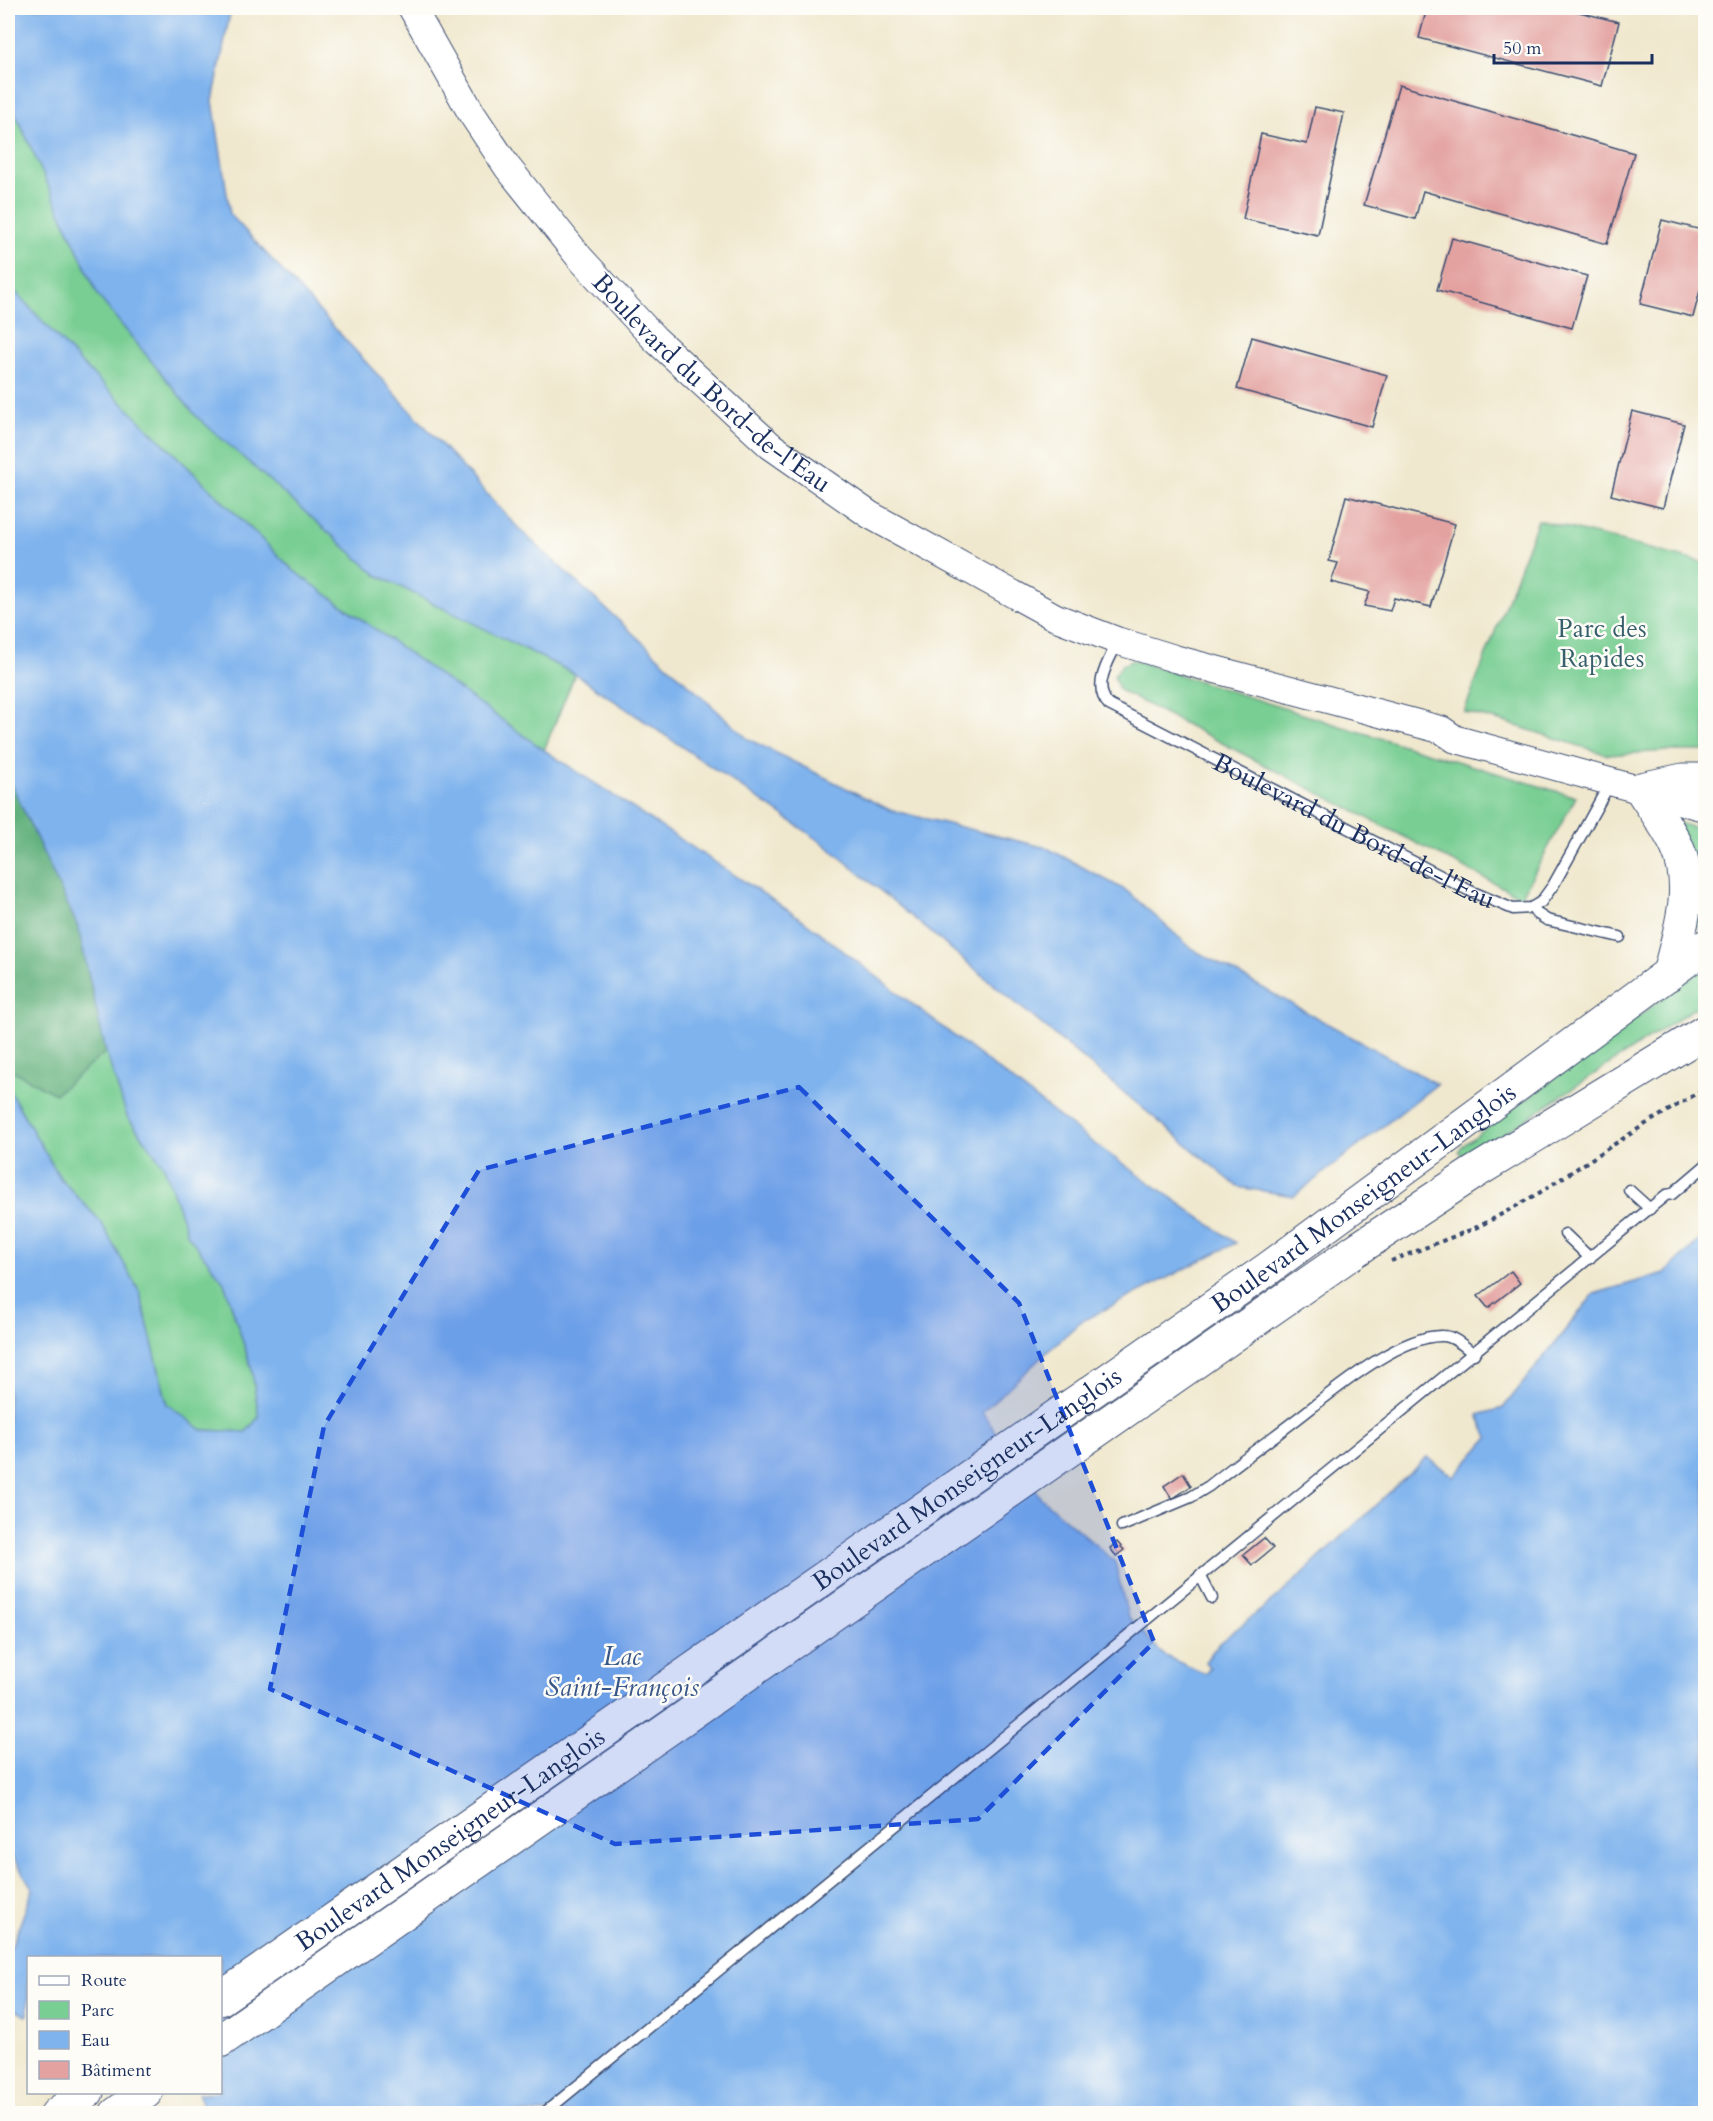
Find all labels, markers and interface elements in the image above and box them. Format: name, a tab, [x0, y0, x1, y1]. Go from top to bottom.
scale bar	[1494, 27, 1652, 65]
text: 50 m	[1503, 36, 1542, 61]
street label: Boulevard du Bord-de-l'Eau	[585, 265, 838, 500]
park label: Parc des Rapides	[1557, 611, 1647, 676]
street label: Boulevard du Bord-de-l'Eau	[1207, 744, 1501, 917]
street label: Boulevard Monseigneur-Langlois	[1204, 1075, 1523, 1321]
street label: Boulevard Monseigneur-Langlois	[805, 1359, 1128, 1599]
water label: Lac Saint-François	[545, 1638, 699, 1706]
street label: Boulevard Monseigneur-Langlois	[288, 1719, 611, 1959]
legend	[27, 1956, 222, 2094]
text: Route	[81, 1968, 127, 1993]
text: Parc	[81, 1998, 114, 2023]
text: Eau	[81, 2028, 110, 2053]
text: Bâtiment	[81, 2058, 151, 2083]

